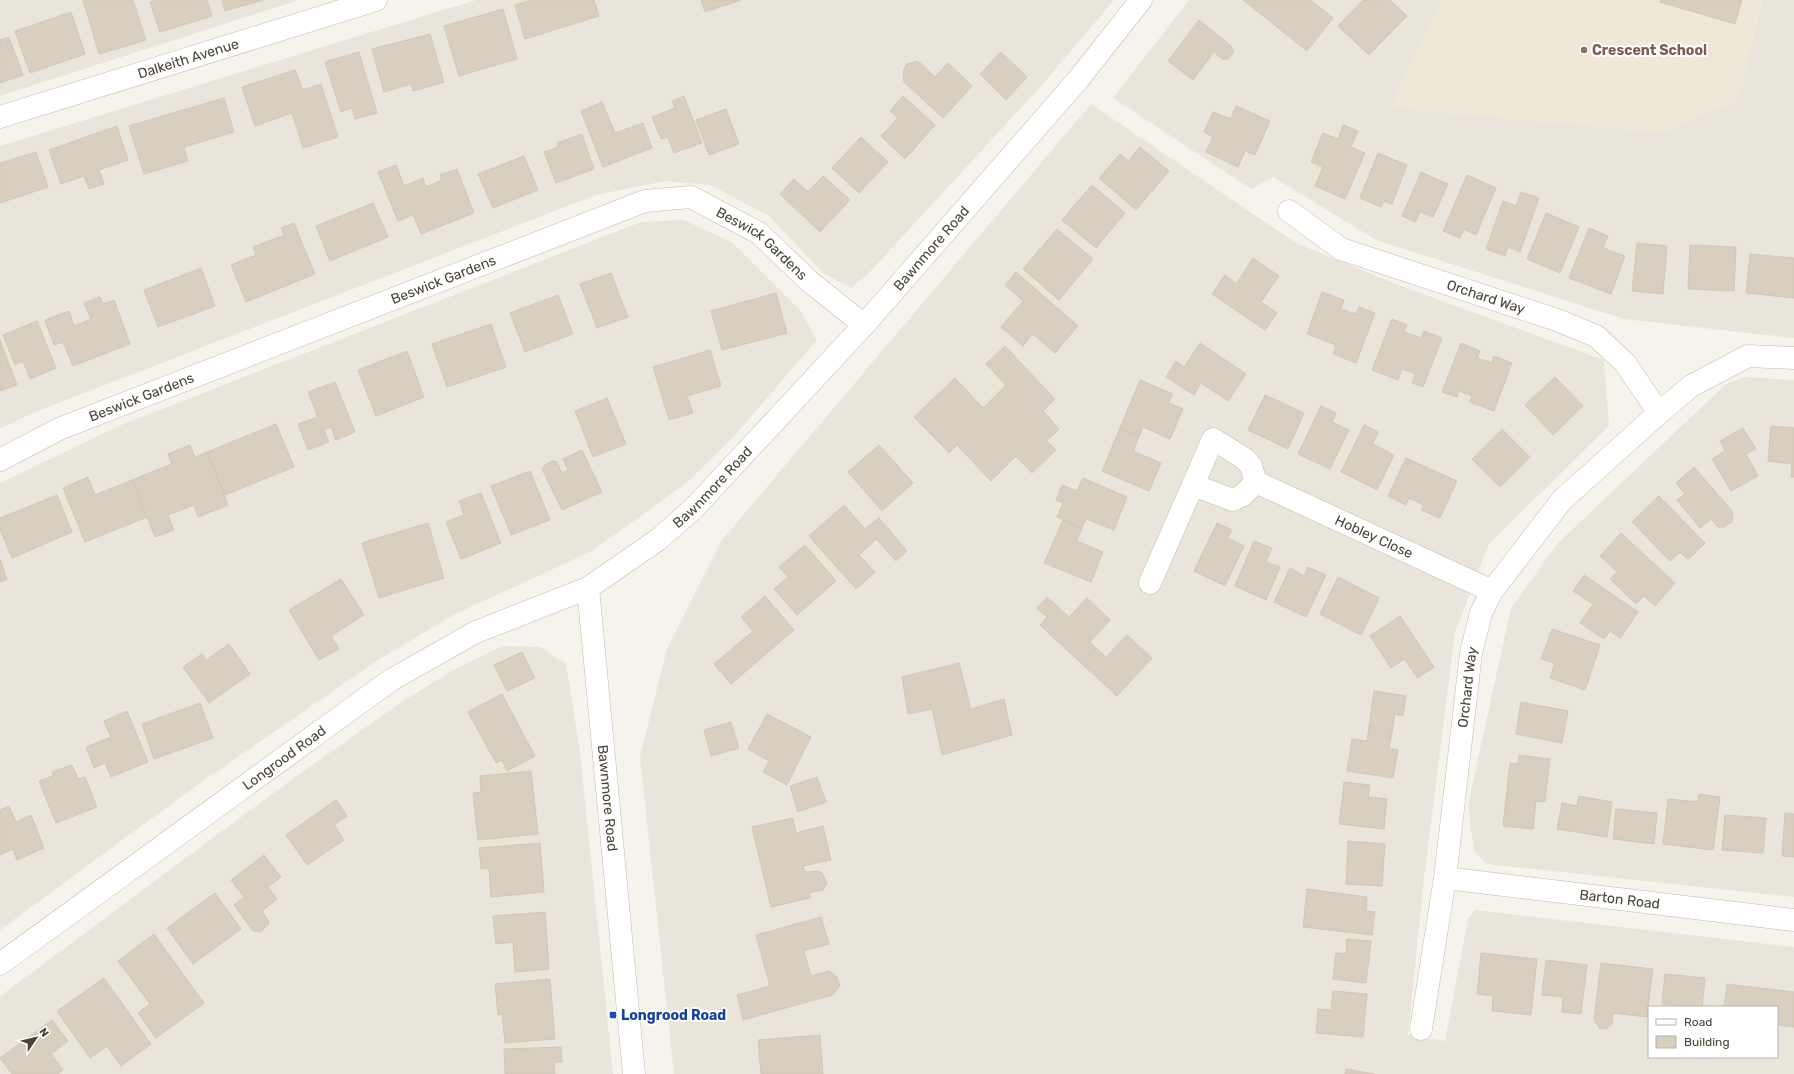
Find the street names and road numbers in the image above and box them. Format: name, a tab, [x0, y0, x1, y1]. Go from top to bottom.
street label: Dalkeith Avenue	[136, 35, 241, 83]
street label: Bawnmore Road	[890, 203, 973, 294]
street label: Beswick Gardens	[713, 204, 811, 284]
street label: Beswick Gardens	[389, 252, 498, 308]
street label: Orchard Way	[1444, 276, 1527, 318]
street label: Beswick Gardens	[87, 369, 196, 426]
street label: Bawnmore Road	[669, 443, 756, 532]
street label: Hobley Close	[1332, 512, 1416, 562]
street label: Orchard Way	[1454, 645, 1481, 729]
street label: Longrood Road	[239, 722, 329, 794]
street label: Bawnmore Road	[594, 744, 621, 852]
street label: Barton Road	[1578, 886, 1661, 913]

